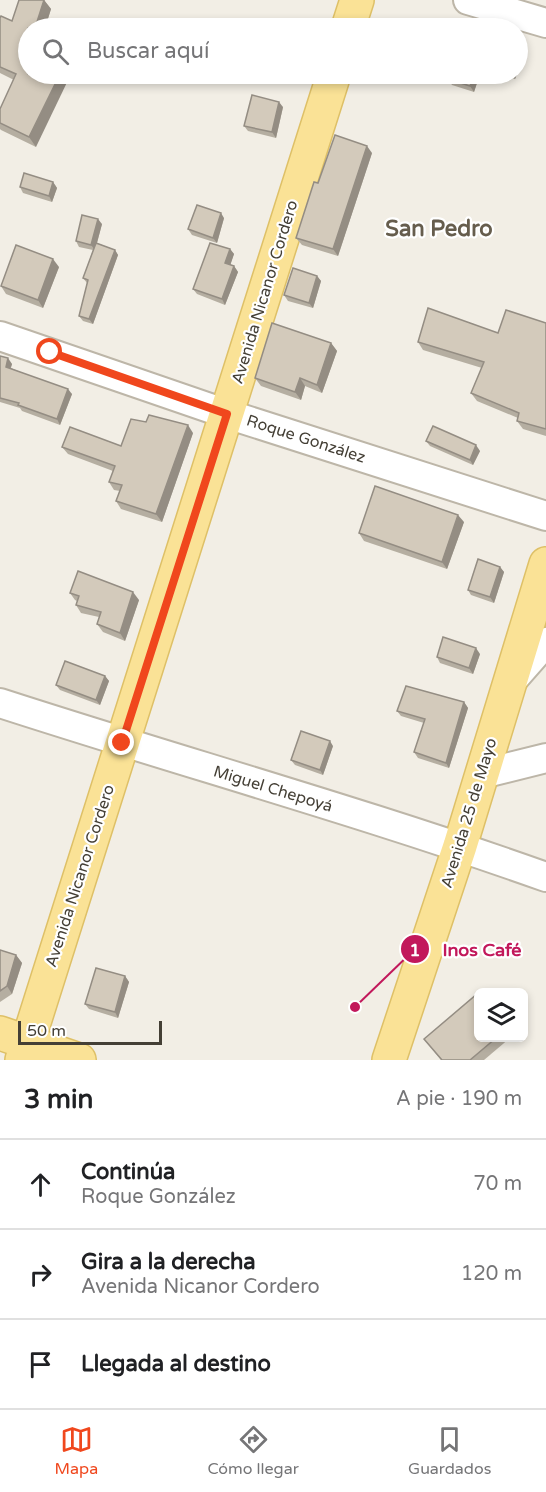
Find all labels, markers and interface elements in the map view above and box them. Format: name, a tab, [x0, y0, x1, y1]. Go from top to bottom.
search box	[18, 18, 528, 84]
icon: search	[39, 35, 72, 68]
text: Buscar aquí	[87, 38, 209, 64]
street label: Avenida Nicanor Cordero	[228, 198, 302, 386]
district label: San Pedro	[385, 216, 493, 242]
route start	[36, 338, 62, 364]
street label: Roque González	[244, 410, 368, 468]
route end	[108, 729, 134, 755]
street label: Avenida 25 de Mayo	[437, 736, 501, 890]
street label: Miguel Chepoyá	[211, 761, 335, 817]
street label: Avenida Nicanor Cordero	[41, 782, 119, 970]
callout: Inos Café	[400, 931, 533, 967]
text: 1	[409, 939, 421, 961]
text: Inos Café	[442, 939, 522, 961]
map controls	[474, 988, 528, 1042]
button: layers	[474, 988, 528, 1042]
scale bar	[18, 1018, 162, 1046]
text: 50 m	[27, 1021, 66, 1041]
text: 3 min	[24, 1084, 93, 1115]
text: A pie · 190 m	[396, 1087, 522, 1111]
text: Continúa	[81, 1159, 175, 1185]
icon: ahead	[24, 1168, 57, 1201]
text: 70 m	[473, 1172, 522, 1196]
text: Roque González	[81, 1185, 236, 1209]
text: Gira a la derecha	[81, 1249, 256, 1275]
icon: right	[24, 1258, 57, 1291]
text: 120 m	[461, 1262, 522, 1286]
text: Avenida Nicanor Cordero	[81, 1275, 320, 1299]
icon: arrive	[24, 1348, 57, 1381]
text: Llegada al destino	[81, 1351, 271, 1377]
tab: Mapa	[55, 1423, 98, 1479]
tab: Cómo llegar	[207, 1423, 299, 1479]
tab: Guardados	[408, 1423, 491, 1479]

